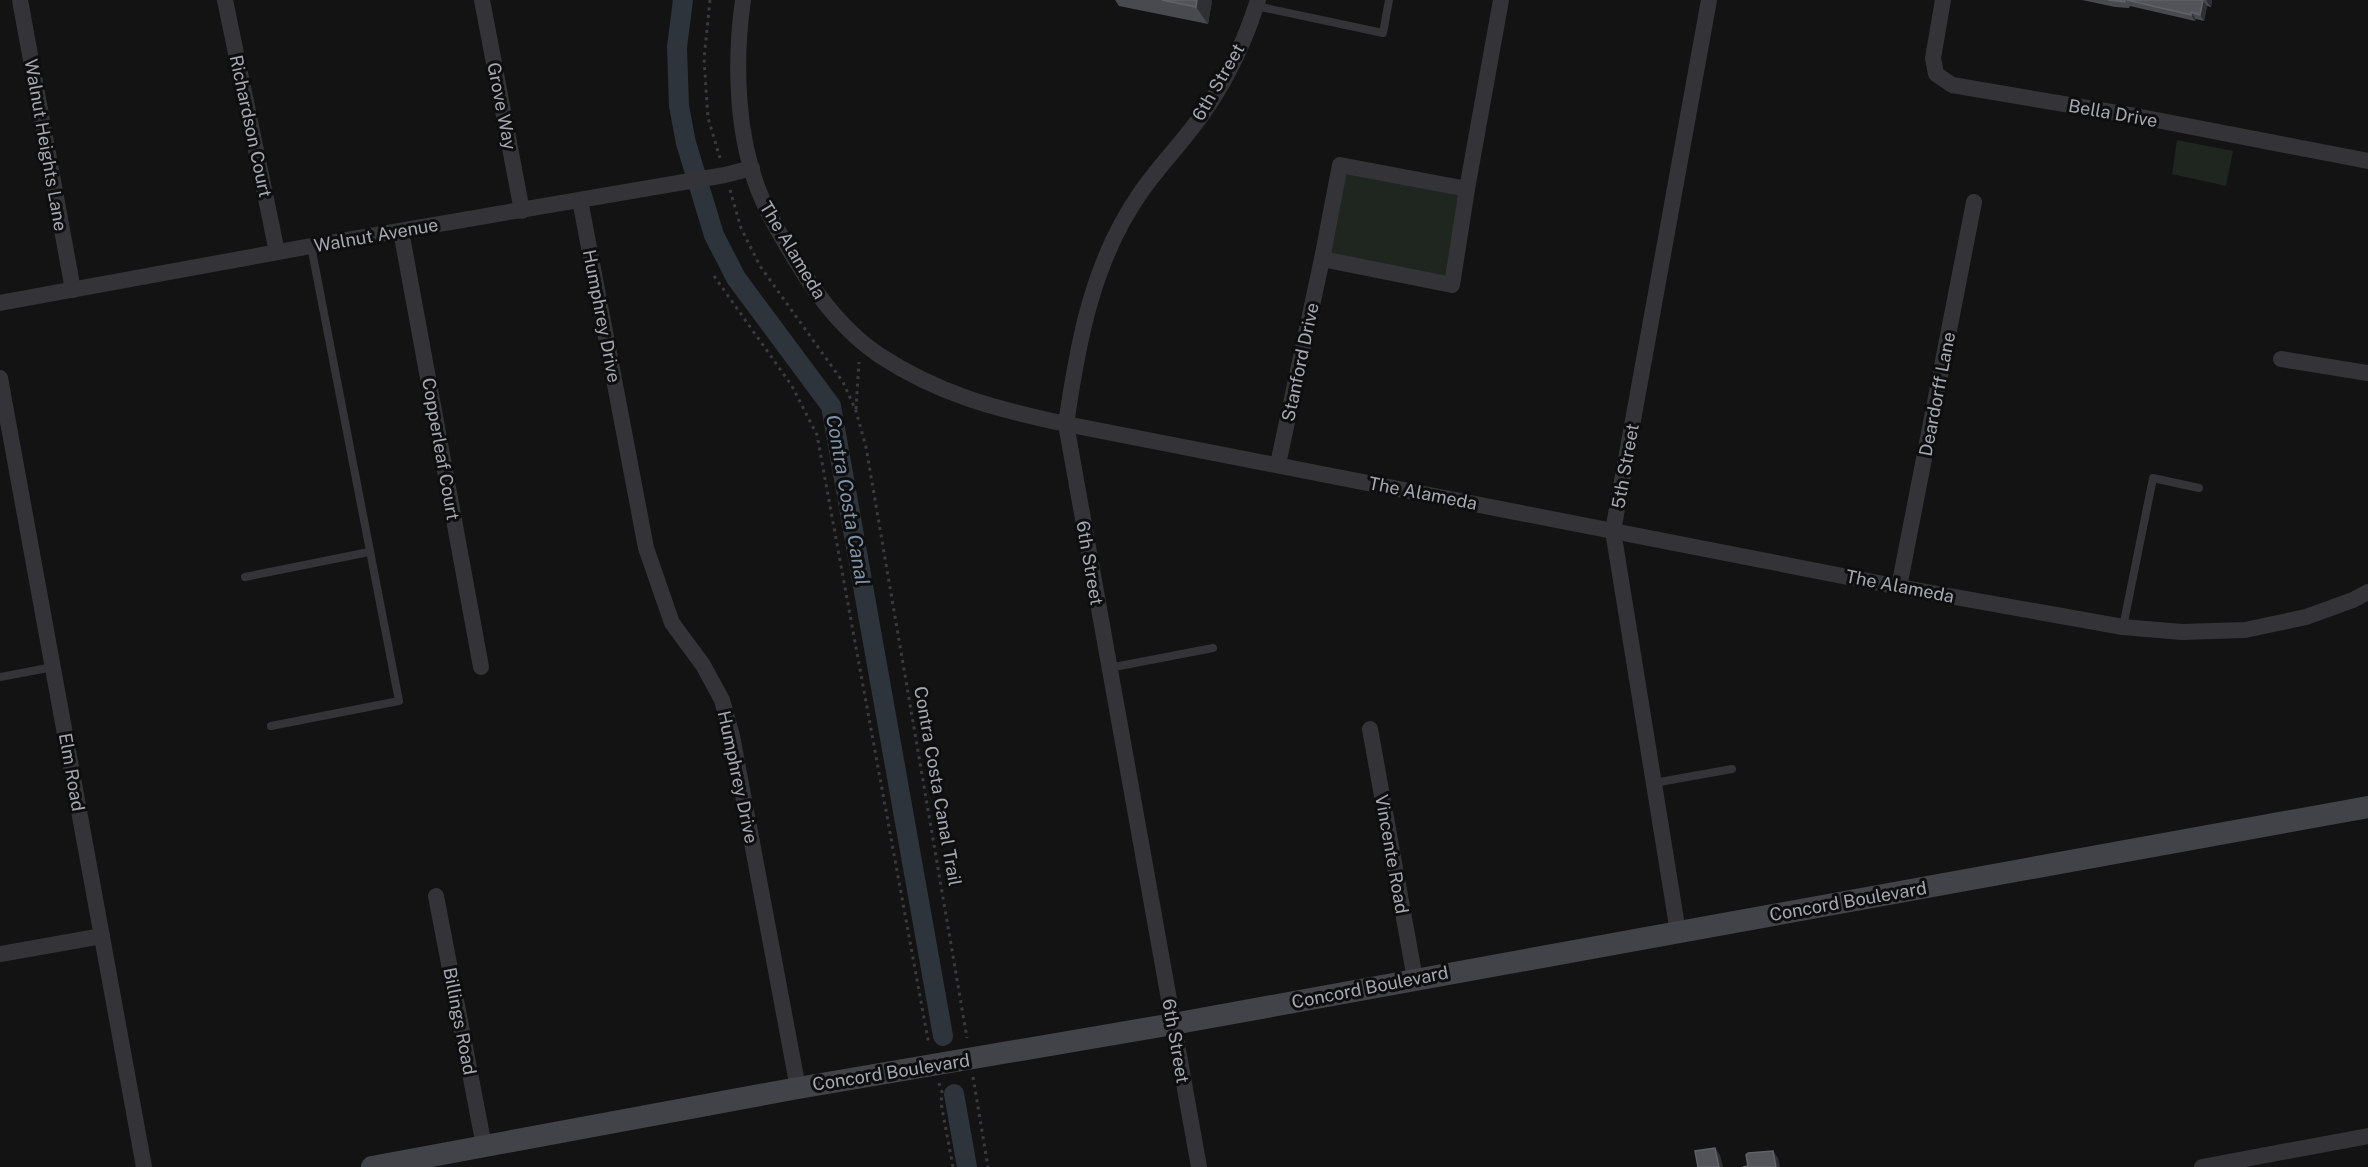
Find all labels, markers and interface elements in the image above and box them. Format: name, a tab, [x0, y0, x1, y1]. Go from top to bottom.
street label: 6th Street	[1188, 40, 1248, 124]
street label: Richardson Court	[226, 53, 276, 199]
street label: Walnut Heights Lane	[21, 57, 71, 233]
street label: Grove Way	[483, 60, 521, 152]
street label: Bella Drive	[2067, 95, 2159, 131]
street label: The Alameda	[756, 197, 830, 303]
street label: Walnut Avenue	[312, 214, 440, 256]
street label: Humphrey Drive	[579, 248, 625, 384]
street label: Stanford Drive	[1277, 301, 1323, 423]
street label: Deardorff Lane	[1915, 330, 1959, 458]
street label: Copperleaf Court	[418, 376, 464, 522]
water label: Contra Costa Canal	[821, 413, 875, 587]
street label: 5th Street	[1607, 422, 1643, 510]
street label: The Alameda	[1367, 472, 1479, 514]
street label: 6th Street	[1072, 519, 1108, 607]
street label: The Alameda	[1844, 565, 1956, 607]
street label: Contra Costa Canal Trail	[910, 685, 966, 887]
street label: Humphrey Drive	[714, 709, 762, 845]
street label: Elm Road	[55, 731, 89, 813]
street label: Vincente Road	[1371, 793, 1413, 915]
street label: Concord Boulevard	[1768, 877, 1928, 925]
street label: Concord Boulevard	[1290, 962, 1450, 1012]
street label: Billings Road	[439, 965, 481, 1077]
street label: 6th Street	[1158, 997, 1194, 1085]
street label: Concord Boulevard	[811, 1049, 971, 1095]

